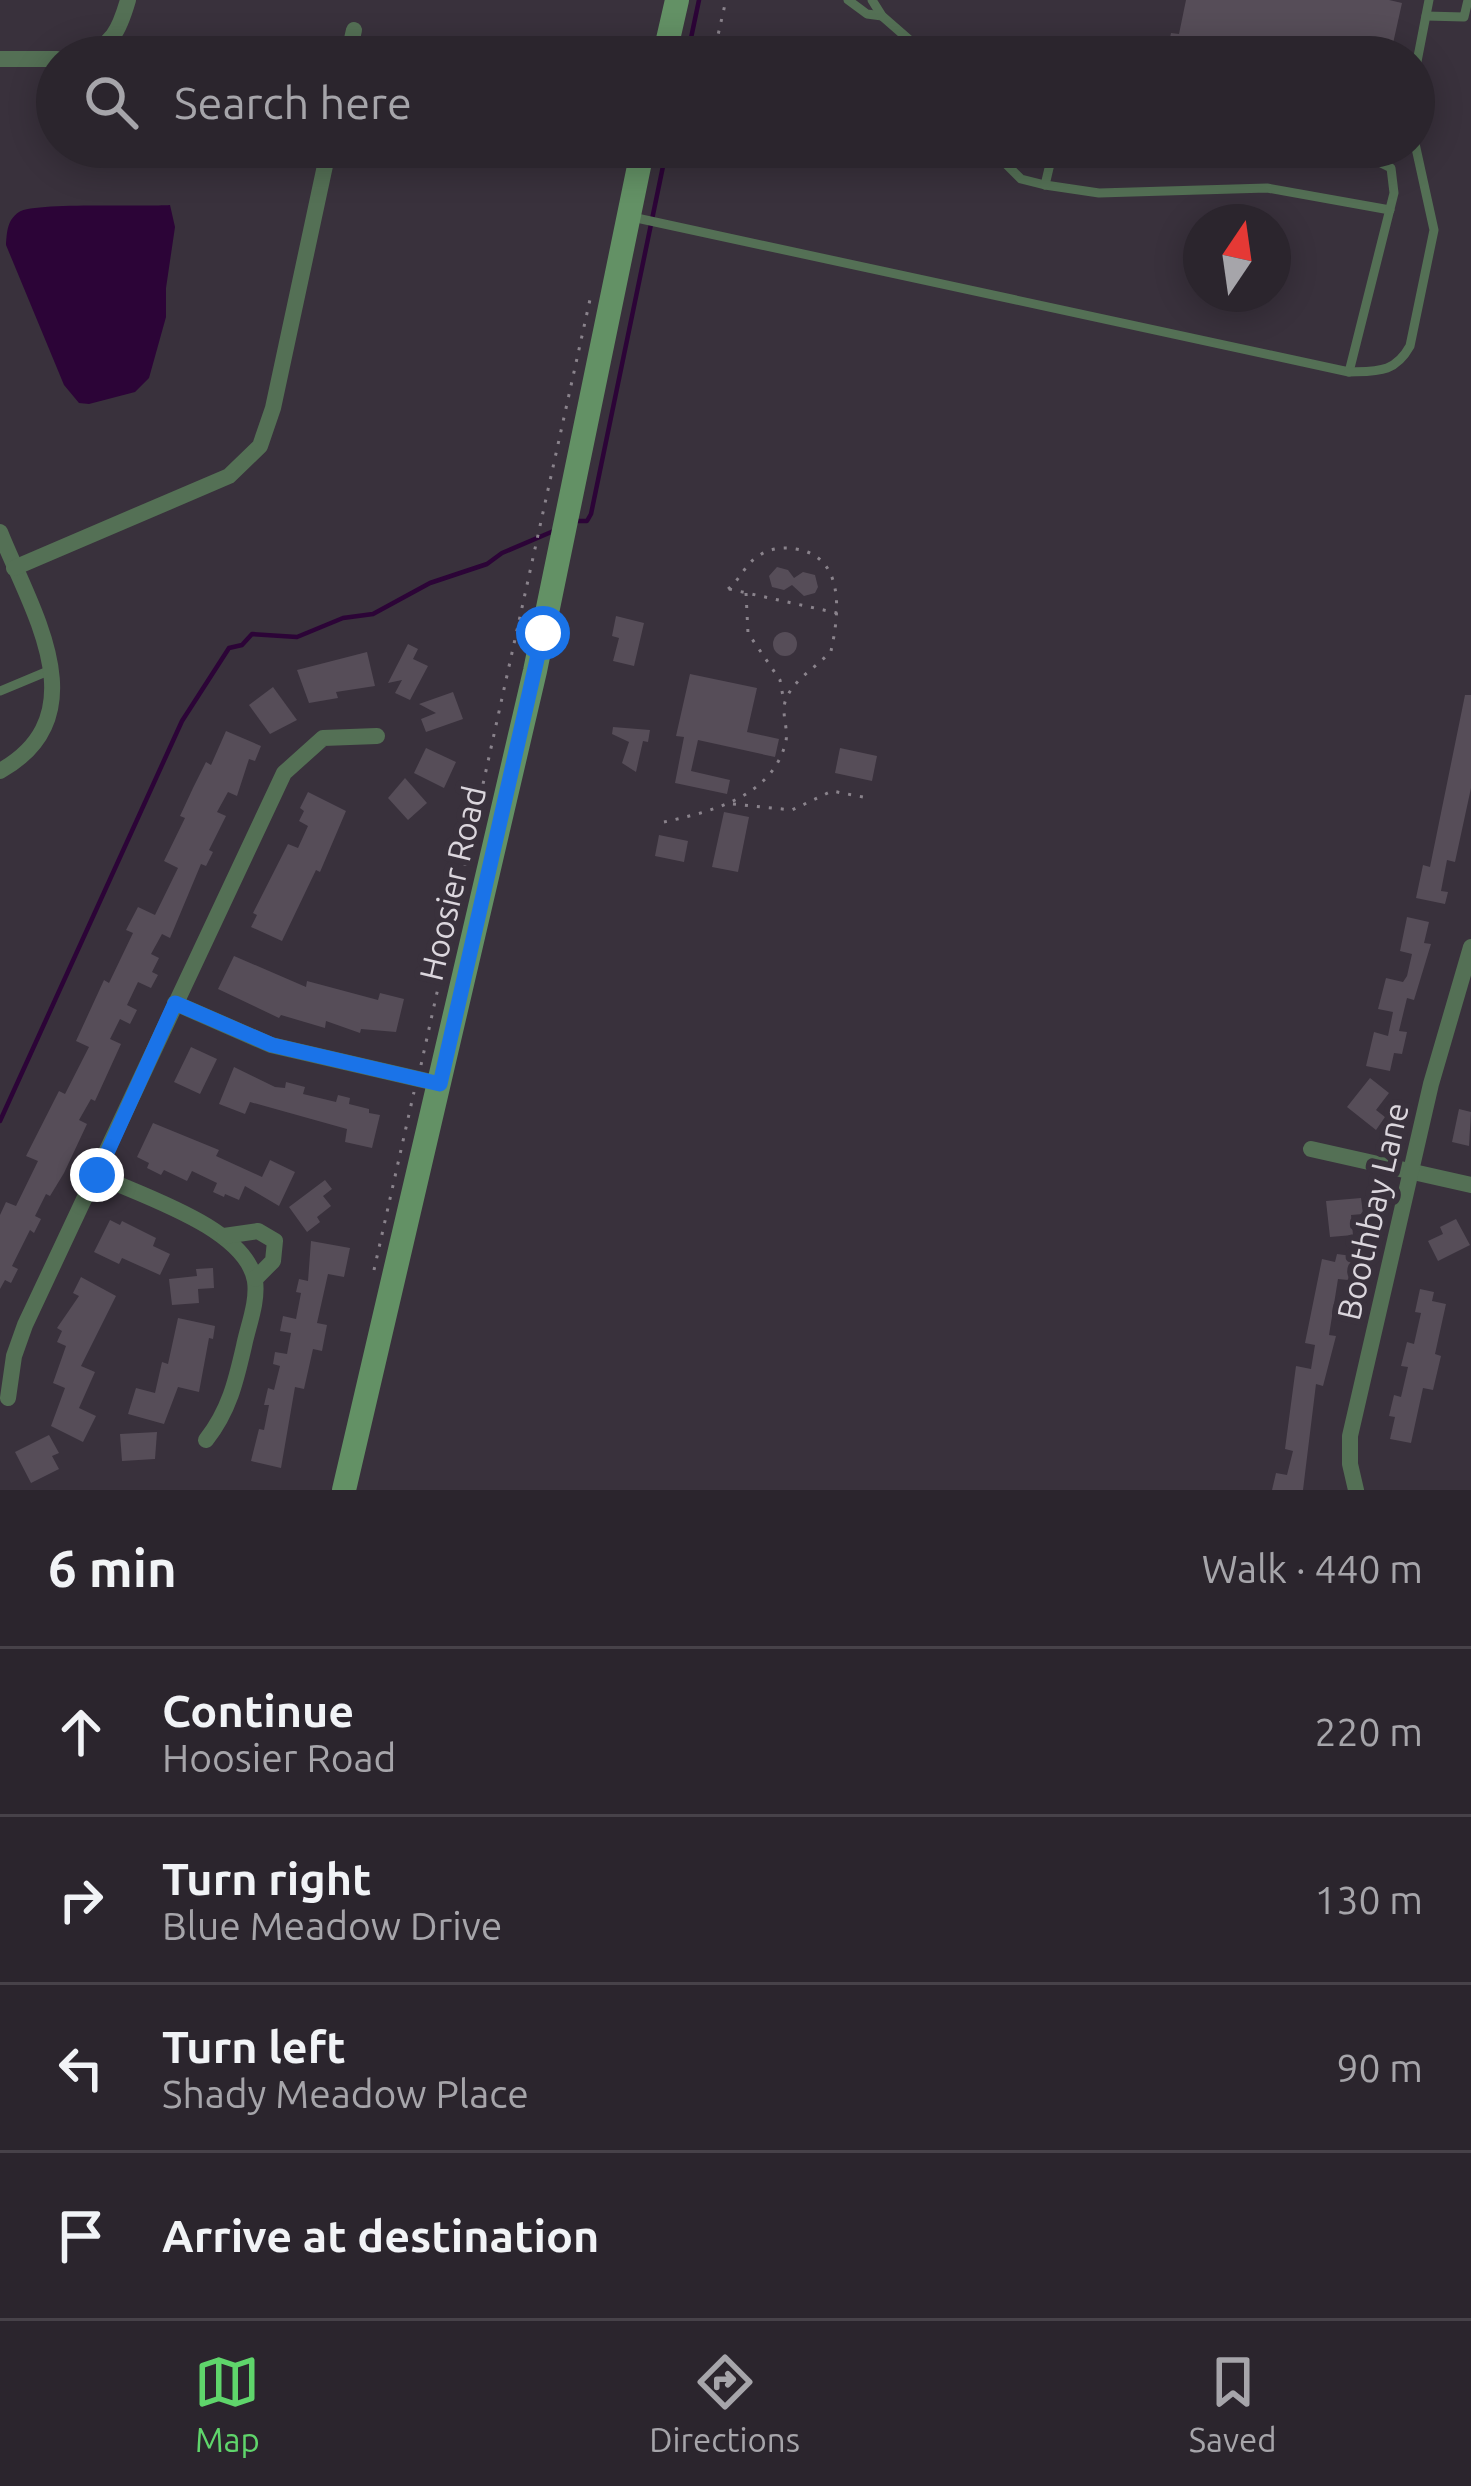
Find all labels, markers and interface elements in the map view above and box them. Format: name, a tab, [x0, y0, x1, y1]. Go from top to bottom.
search box	[36, 36, 1435, 168]
icon: search	[78, 69, 144, 135]
text: Search here	[174, 77, 412, 128]
north arrow	[1183, 204, 1291, 312]
route start	[516, 606, 570, 660]
street label: Hoosier Road	[412, 782, 492, 984]
street label: Boothbay Lane	[1329, 1099, 1415, 1323]
route end	[70, 1148, 124, 1202]
text: 6 min	[48, 1539, 177, 1597]
text: Walk · 440 m	[1202, 1547, 1423, 1590]
text: Continue	[162, 1685, 354, 1736]
icon: ahead	[48, 1699, 114, 1765]
text: 220 m	[1314, 1710, 1423, 1753]
text: Hoosier Road	[162, 1736, 396, 1779]
text: Turn right	[162, 1853, 371, 1904]
icon: right	[48, 1867, 114, 1933]
text: 130 m	[1314, 1878, 1423, 1921]
text: Blue Meadow Drive	[162, 1904, 502, 1947]
text: Turn left	[162, 2021, 346, 2072]
icon: left	[48, 2035, 114, 2101]
text: 90 m	[1336, 2046, 1423, 2089]
text: Shady Meadow Place	[162, 2072, 529, 2115]
icon: arrive	[48, 2203, 114, 2269]
text: Arrive at destination	[162, 2210, 599, 2261]
tab: Map	[194, 2349, 260, 2458]
tab: Directions	[649, 2349, 800, 2458]
tab: Saved	[1189, 2349, 1277, 2458]

